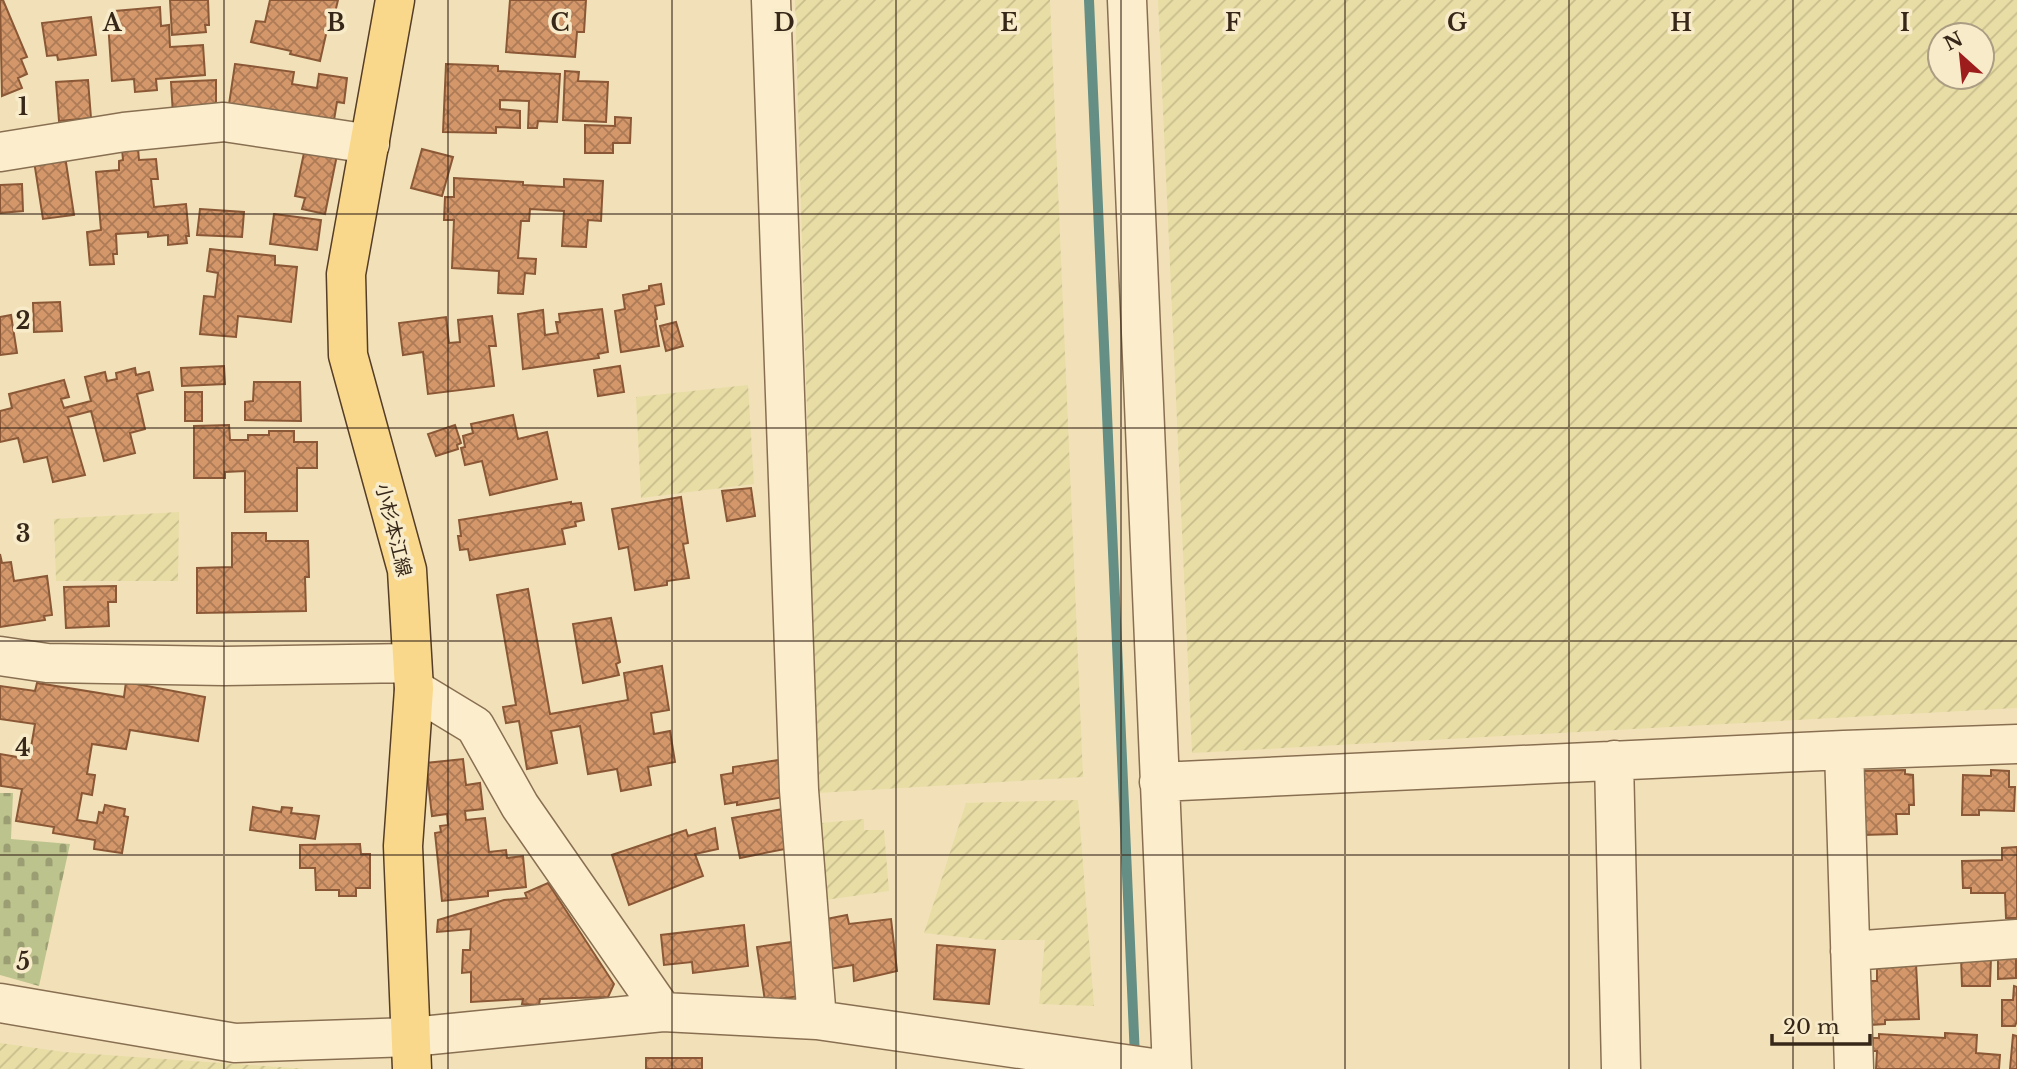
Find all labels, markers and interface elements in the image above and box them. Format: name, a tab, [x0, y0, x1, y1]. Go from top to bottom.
text: A	[102, 9, 123, 37]
text: B	[327, 9, 345, 37]
text: C	[551, 9, 569, 37]
text: D	[773, 9, 795, 37]
text: E	[1000, 9, 1018, 37]
text: F	[1225, 9, 1241, 37]
text: G	[1447, 9, 1467, 37]
text: H	[1670, 9, 1692, 37]
text: I	[1900, 9, 1910, 37]
north arrow	[1926, 21, 1996, 91]
text: N	[1940, 27, 1967, 56]
text: 1	[18, 93, 28, 121]
text: 2	[16, 307, 30, 335]
street label: 小杉本江線	[371, 481, 416, 579]
text: 3	[16, 520, 30, 548]
text: 4	[15, 734, 31, 762]
text: 5	[16, 948, 30, 976]
scale bar	[1772, 1002, 1870, 1046]
text: 20 m	[1783, 1014, 1840, 1040]

